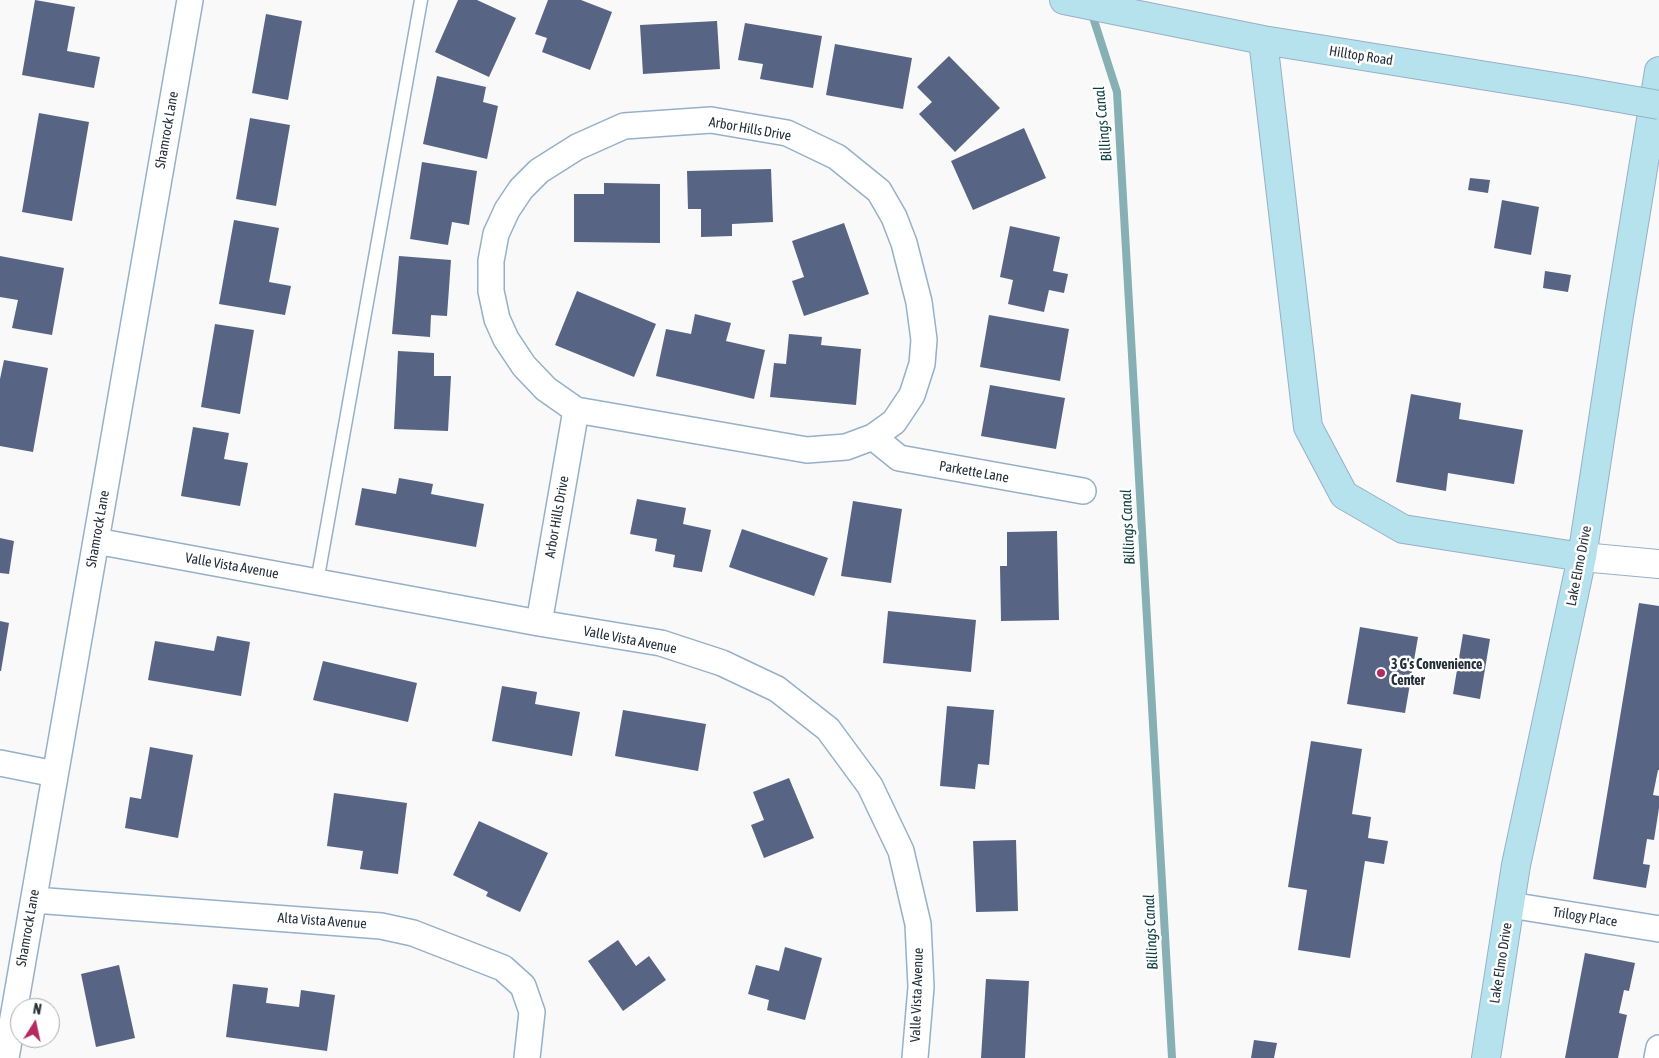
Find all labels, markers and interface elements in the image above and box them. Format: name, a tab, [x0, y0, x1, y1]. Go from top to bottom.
street label: Hilltop Road	[1328, 43, 1394, 69]
water label: Billings Canal	[1090, 85, 1116, 163]
street label: Shamrock Lane	[152, 90, 182, 170]
street label: Arbor Hills Drive	[708, 114, 792, 144]
street label: Parkette Lane	[938, 458, 1010, 486]
street label: Arbor Hills Drive	[542, 475, 572, 559]
street label: Shamrock Lane	[83, 489, 113, 569]
water label: Billings Canal	[1117, 489, 1139, 565]
street label: Lake Elmo Drive	[1563, 524, 1595, 608]
street label: Valle Vista Avenue	[184, 550, 280, 582]
street label: Valle Vista Avenue	[582, 623, 678, 657]
place label: 3 G's Convenience Center	[1391, 657, 1482, 690]
marker: 3 G's Convenience Center	[1375, 667, 1387, 679]
street label: Shamrock Lane	[13, 888, 43, 968]
water label: Billings Canal	[1140, 894, 1162, 970]
street label: Trilogy Place	[1552, 904, 1618, 930]
street label: Alta Vista Avenue	[277, 910, 367, 932]
street label: Lake Elmo Drive	[1486, 921, 1516, 1005]
street label: Valle Vista Avenue	[907, 947, 927, 1043]
north arrow	[10, 998, 60, 1048]
text: N	[32, 1001, 43, 1018]

